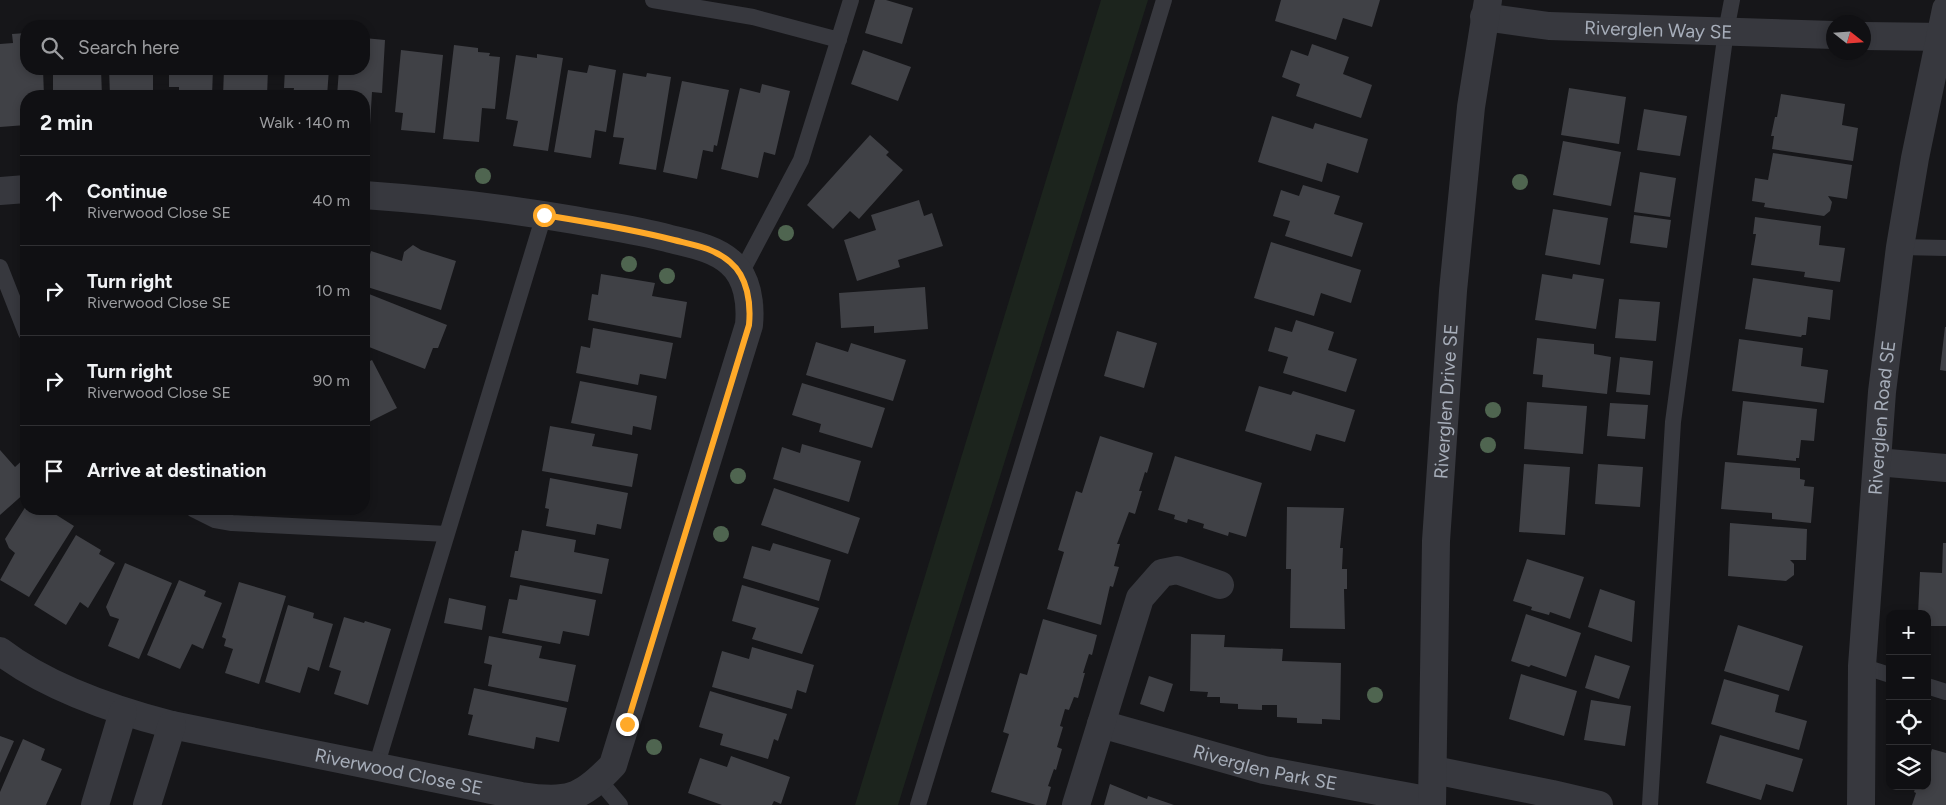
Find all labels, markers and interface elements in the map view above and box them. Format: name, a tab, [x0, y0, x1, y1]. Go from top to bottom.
north arrow	[1826, 15, 1871, 60]
street label: Riverglen Way SE	[1584, 16, 1733, 43]
search box	[20, 20, 370, 75]
icon: search	[38, 34, 66, 62]
text: Search here	[78, 36, 180, 59]
text: 2 min	[40, 110, 93, 135]
text: Walk · 140 m	[260, 113, 350, 132]
text: Continue	[87, 180, 167, 203]
icon: ahead	[40, 187, 68, 215]
text: 40 m	[312, 191, 350, 210]
text: Riverwood Close SE	[87, 203, 231, 222]
route start	[533, 204, 556, 227]
text: Turn right	[87, 270, 173, 293]
icon: right	[40, 277, 68, 305]
text: 10 m	[316, 281, 350, 300]
text: Riverwood Close SE	[87, 293, 231, 312]
street label: Riverglen Drive SE	[1429, 323, 1462, 480]
street label: Riverglen Road SE	[1863, 339, 1900, 496]
text: Turn right	[87, 360, 173, 383]
icon: right	[40, 367, 68, 395]
text: 90 m	[313, 371, 350, 390]
text: Riverwood Close SE	[87, 383, 231, 402]
icon: arrive	[40, 457, 68, 485]
text: Arrive at destination	[87, 459, 266, 482]
map controls	[1886, 610, 1931, 790]
button: +	[1886, 610, 1931, 655]
button: −	[1886, 655, 1931, 700]
button: locate	[1886, 700, 1931, 745]
route end	[616, 713, 639, 736]
street label: Riverglen Park SE	[1190, 739, 1339, 795]
street label: Riverwood Close SE	[313, 743, 485, 799]
button: layers	[1886, 745, 1931, 790]

